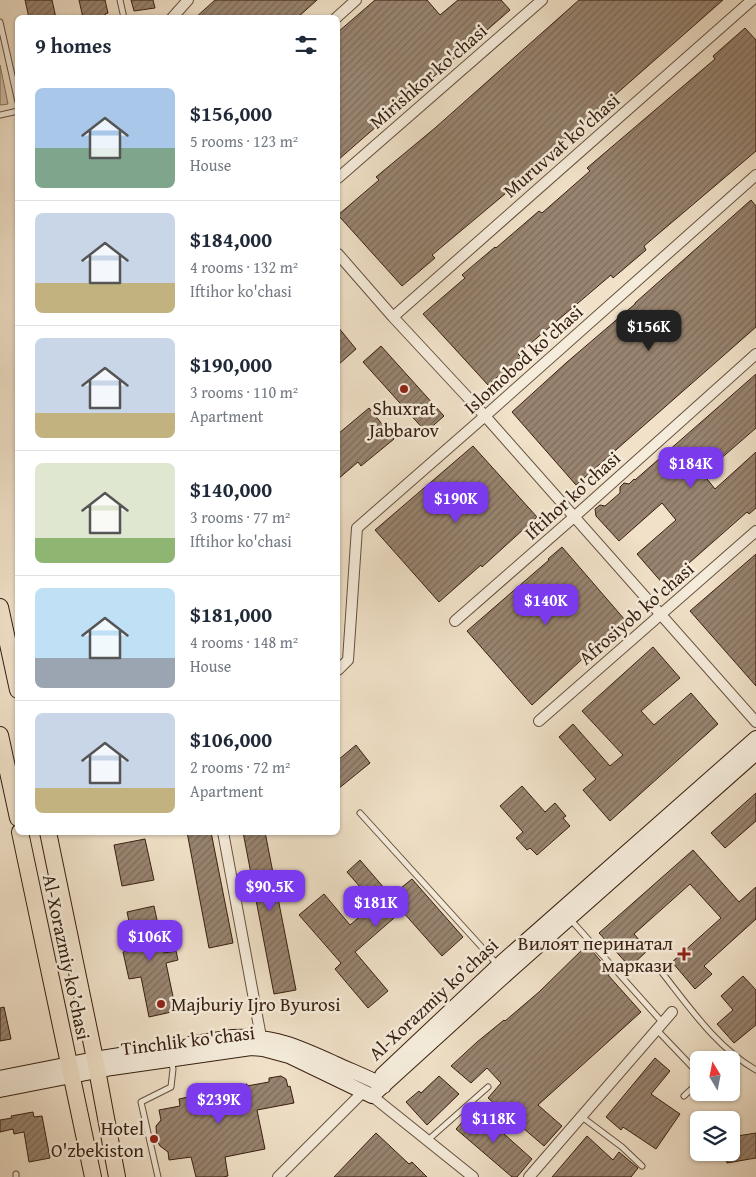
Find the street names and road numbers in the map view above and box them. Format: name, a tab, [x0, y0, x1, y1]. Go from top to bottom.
street label: Mirishkor ko'chasi	[363, 17, 493, 135]
street label: Muruvvat ko'chasi	[496, 86, 626, 204]
street label: Islomobod ko'chasi	[457, 298, 589, 420]
street label: Iftihor ko'chasi	[518, 444, 626, 546]
street label: Afrosiyob ko'chasi	[572, 555, 700, 671]
street label: Al-Xorazmiy ko’chasi	[36, 872, 98, 1042]
street label: Al-Xorazmiy ko’chasi	[362, 931, 504, 1067]
street label: Tinchlik ko'chasi	[120, 1018, 256, 1062]

